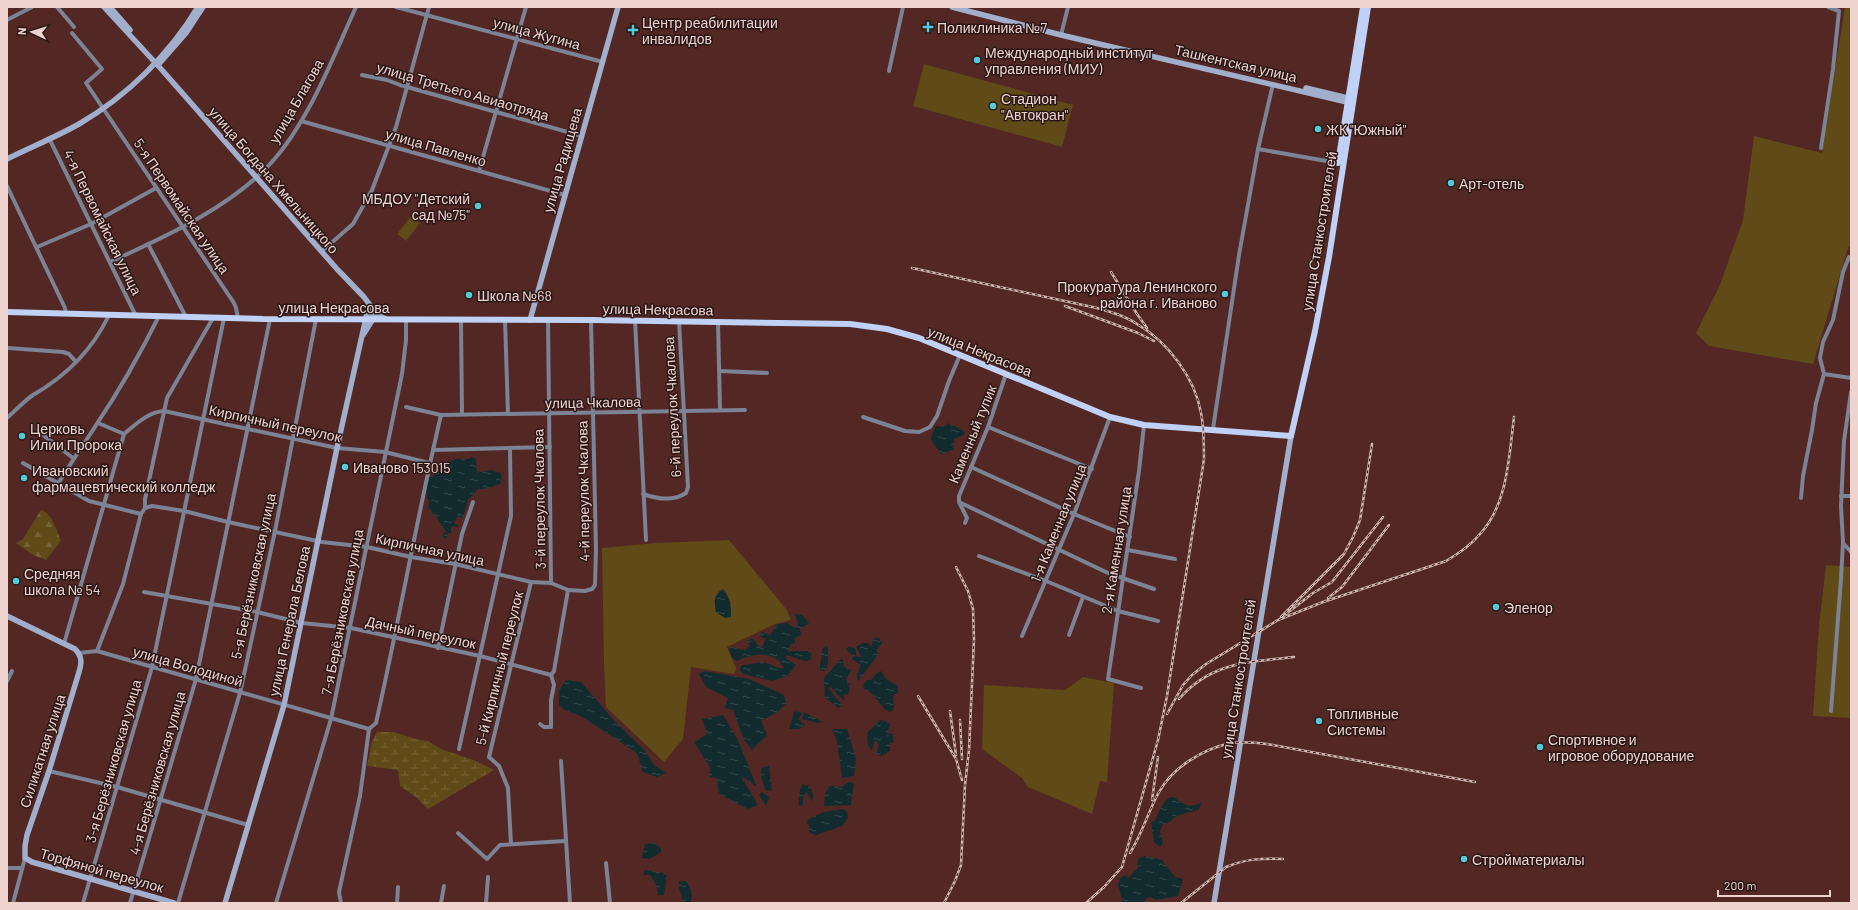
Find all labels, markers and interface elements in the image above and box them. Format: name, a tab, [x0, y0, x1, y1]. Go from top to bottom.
north arrow	[12, 12, 52, 52]
street label: улица Жугина	[492, 13, 583, 53]
place label: Центр реабилитации инвалидов	[642, 14, 778, 47]
place label: Поликлиника №7	[937, 19, 1047, 36]
marker: Поликлиника №7	[922, 21, 934, 33]
marker: Центр реабилитации инвалидов	[627, 24, 639, 36]
text: N	[15, 27, 28, 35]
street label: Ташкентская улица	[1173, 41, 1299, 85]
place label: Международный институт управления (МИУ)	[985, 44, 1154, 77]
marker: Международный институт управления (МИУ)	[972, 55, 982, 65]
street label: улица Благова	[265, 56, 327, 146]
street label: улица Третьего Авиаотряда	[375, 58, 551, 124]
place label: Стадион "Автокран"	[1001, 90, 1069, 123]
marker: Стадион "Автокран"	[988, 101, 998, 111]
street label: улица Богдана Хмельницкого	[206, 103, 343, 257]
street label: улица Радищева	[539, 105, 585, 214]
place label: ЖК "Южный"	[1326, 121, 1407, 138]
street label: улица Павленко	[384, 124, 489, 170]
marker: ЖК "Южный"	[1313, 124, 1323, 134]
street label: 5-я Первомайская улица	[130, 135, 234, 277]
street label: 4-я Первомайская улица	[60, 147, 146, 298]
street label: улица Станкостроителей	[1298, 150, 1340, 312]
place label: Арт-отель	[1459, 175, 1524, 192]
marker: Арт-отель	[1446, 178, 1456, 188]
place label: МБДОУ "Детский сад №75"	[362, 190, 470, 223]
marker: МБДОУ "Детский сад №75"	[473, 201, 483, 211]
place label: Прокуратура Ленинского района г. Иваново	[1057, 278, 1217, 311]
place label: Школа №68	[477, 287, 552, 304]
marker: Прокуратура Ленинского района г. Иваново	[1220, 289, 1230, 299]
marker: Школа №68	[464, 290, 474, 300]
street label: улица Некрасова	[279, 299, 390, 316]
street label: улица Некрасова	[602, 300, 714, 318]
street label: улица Некрасова	[925, 322, 1035, 380]
street label: 6-й переулок Чкалова	[660, 336, 684, 478]
street label: Каменный тупик	[945, 382, 1000, 486]
street label: улица Чкалова	[545, 393, 641, 411]
street label: Кирпичный переулок	[207, 401, 343, 445]
place label: Церковь Илии Пророка	[30, 420, 122, 453]
street label: 4-й переулок Чкалова	[573, 420, 593, 562]
street label: 3-й переулок Чкалова	[529, 428, 549, 569]
marker: Церковь Илии Пророка	[17, 431, 27, 441]
place label: Иваново 153015	[353, 459, 450, 476]
street label: 1-я Каменная улица	[1026, 461, 1090, 585]
place label: Ивановский фармацевтический колледж	[32, 462, 216, 495]
marker: Иваново 153015	[340, 462, 350, 472]
marker: Ивановский фармацевтический колледж	[19, 473, 29, 483]
street label: 2-я Каменная улица	[1098, 485, 1135, 615]
street label: 5-я Берёзниковская улица	[227, 491, 279, 660]
street label: 7-я Берёзниковская улица	[318, 527, 366, 696]
street label: Кирпичная улица	[374, 529, 486, 569]
street label: улица Генерала Белова	[265, 544, 313, 698]
place label: Средняя школа № 54	[24, 565, 100, 598]
marker: Средняя школа № 54	[11, 576, 21, 586]
street label: 5-й Кирпичный переулок	[472, 588, 527, 747]
street label: улица Станкостроителей	[1217, 598, 1259, 760]
place label: Эленор	[1504, 599, 1553, 616]
marker: Эленор	[1491, 602, 1501, 612]
street label: Дачный переулок	[364, 612, 479, 652]
street label: улица Володиной	[131, 642, 245, 690]
street label: 3-я Берёзниковская улица	[82, 677, 145, 845]
street label: 4-я Берёзниковская улица	[125, 689, 189, 857]
street label: Силикатная улица	[16, 692, 68, 810]
place label: Топливные Системы	[1327, 705, 1399, 738]
marker: Топливные Системы	[1314, 716, 1324, 726]
place label: Спортивное и игровое оборудование	[1548, 731, 1694, 764]
marker: Спортивное и игровое оборудование	[1535, 742, 1545, 752]
street label: Торфяной переулок	[38, 844, 167, 896]
place label: Стройматериалы	[1472, 851, 1585, 868]
marker: Стройматериалы	[1459, 854, 1469, 864]
scale bar	[1718, 872, 1830, 898]
text: 200 m	[1724, 878, 1756, 892]

